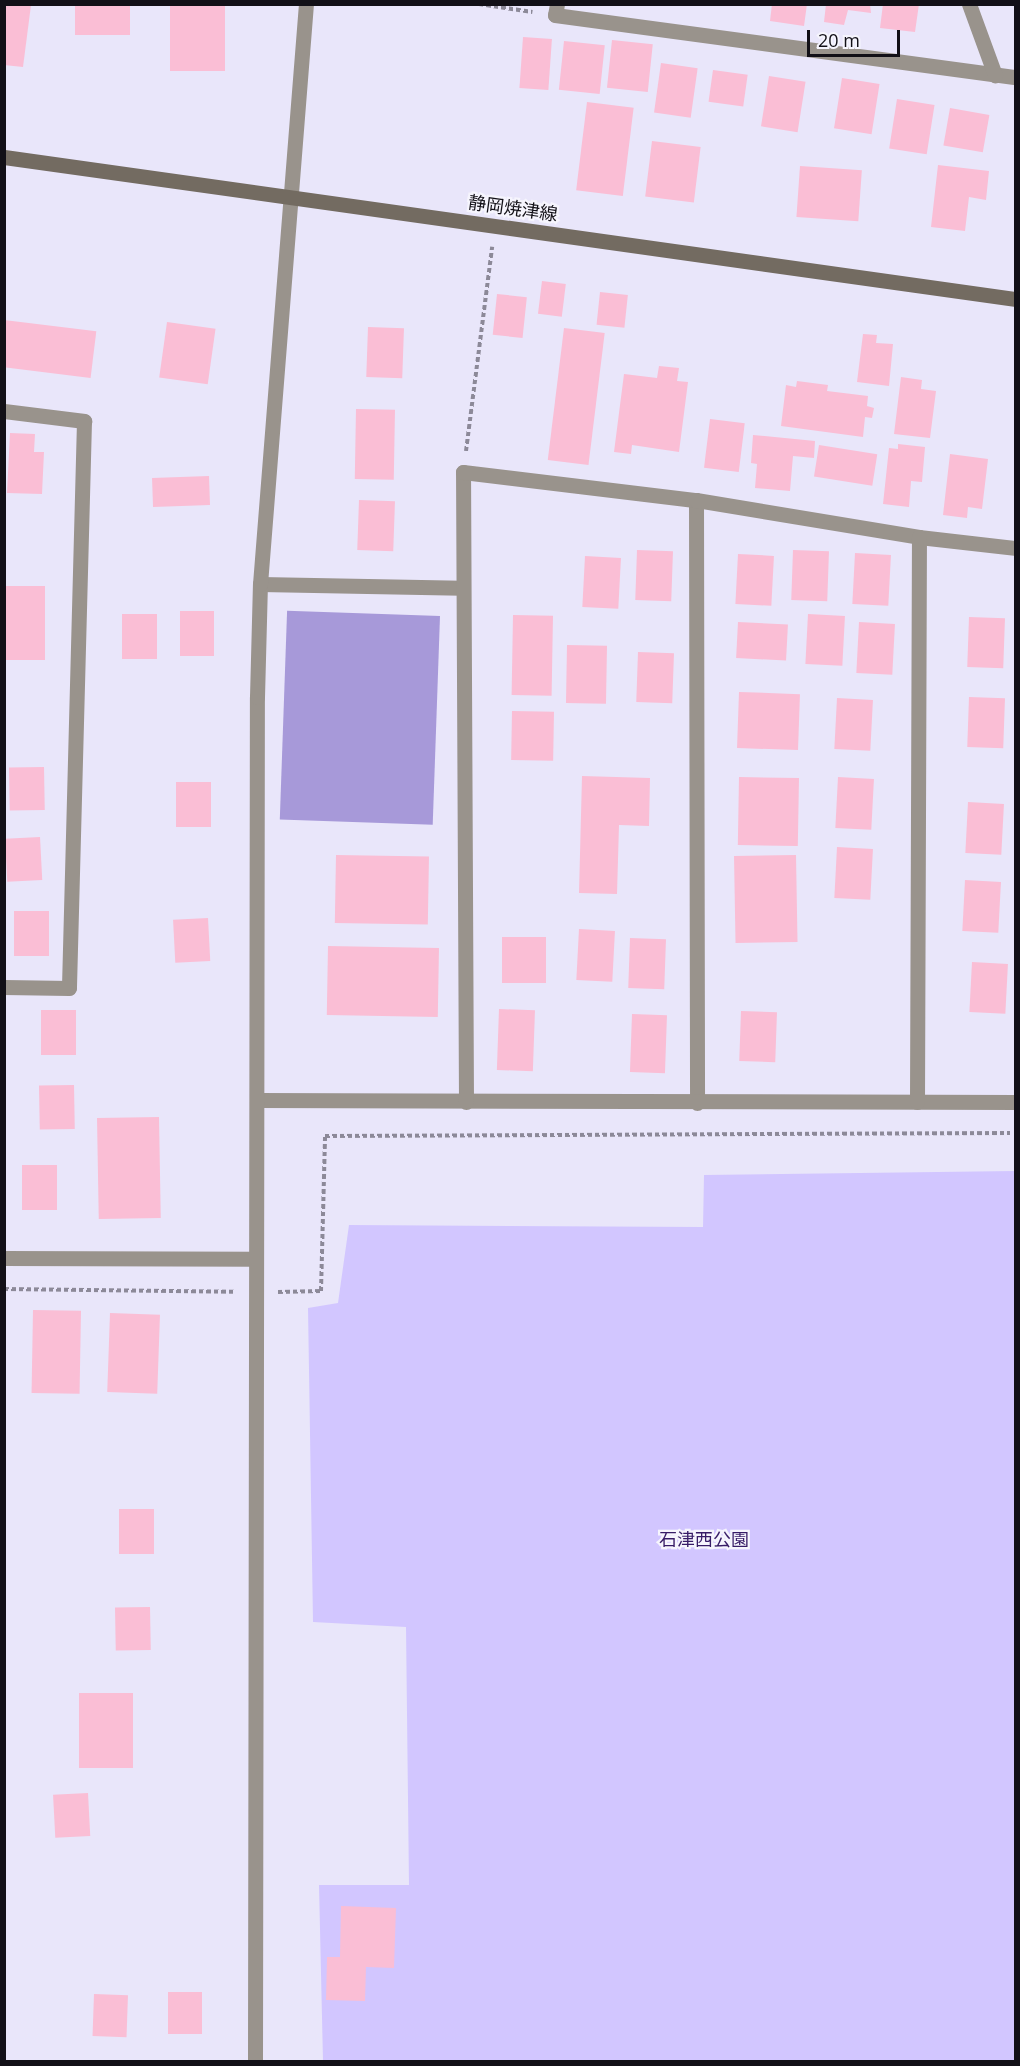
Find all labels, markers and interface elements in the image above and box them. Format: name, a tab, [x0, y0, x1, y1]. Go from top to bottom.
scale bar	[810, 18, 903, 56]
text: 20 m	[818, 28, 860, 52]
street label: 静岡焼津線	[467, 191, 559, 225]
park label: 石津西公園	[659, 1528, 749, 1550]

